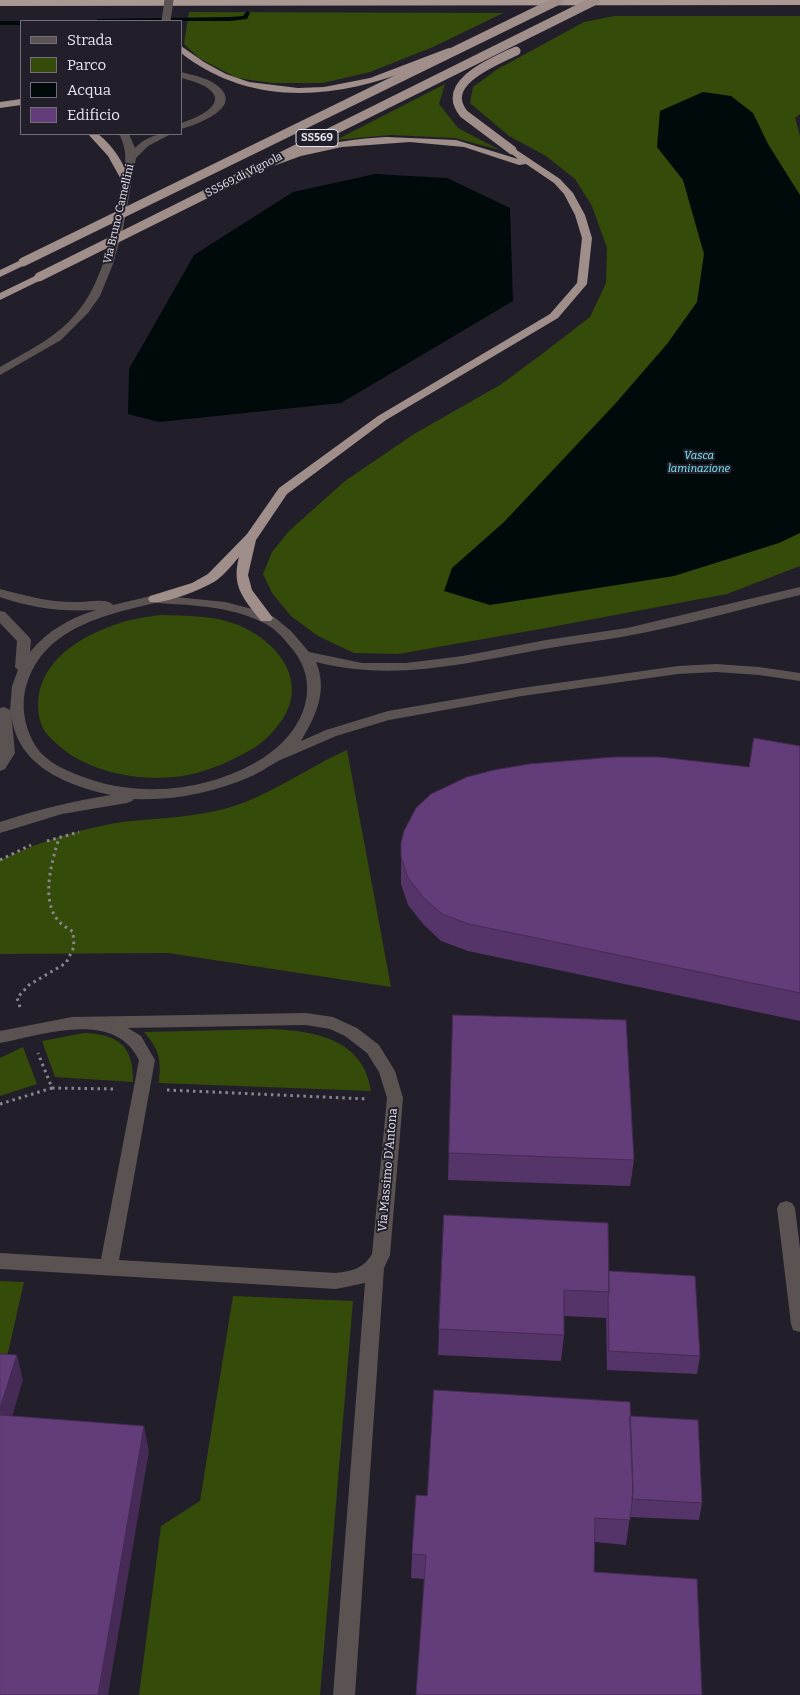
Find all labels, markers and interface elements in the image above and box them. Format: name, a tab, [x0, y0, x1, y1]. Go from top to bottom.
legend	[20, 20, 182, 135]
text: Strada	[67, 31, 113, 49]
text: Parco	[67, 56, 106, 74]
text: Acqua	[67, 81, 111, 99]
text: Edificio	[67, 106, 120, 124]
road number: SS569	[296, 130, 338, 146]
street label: SS569 di Vignola	[203, 150, 285, 200]
street label: Via Bruno Camellini	[101, 163, 137, 265]
water label: Vasca laminazione	[668, 449, 730, 475]
street label: Via Massimo D'Antona	[375, 1108, 401, 1232]

